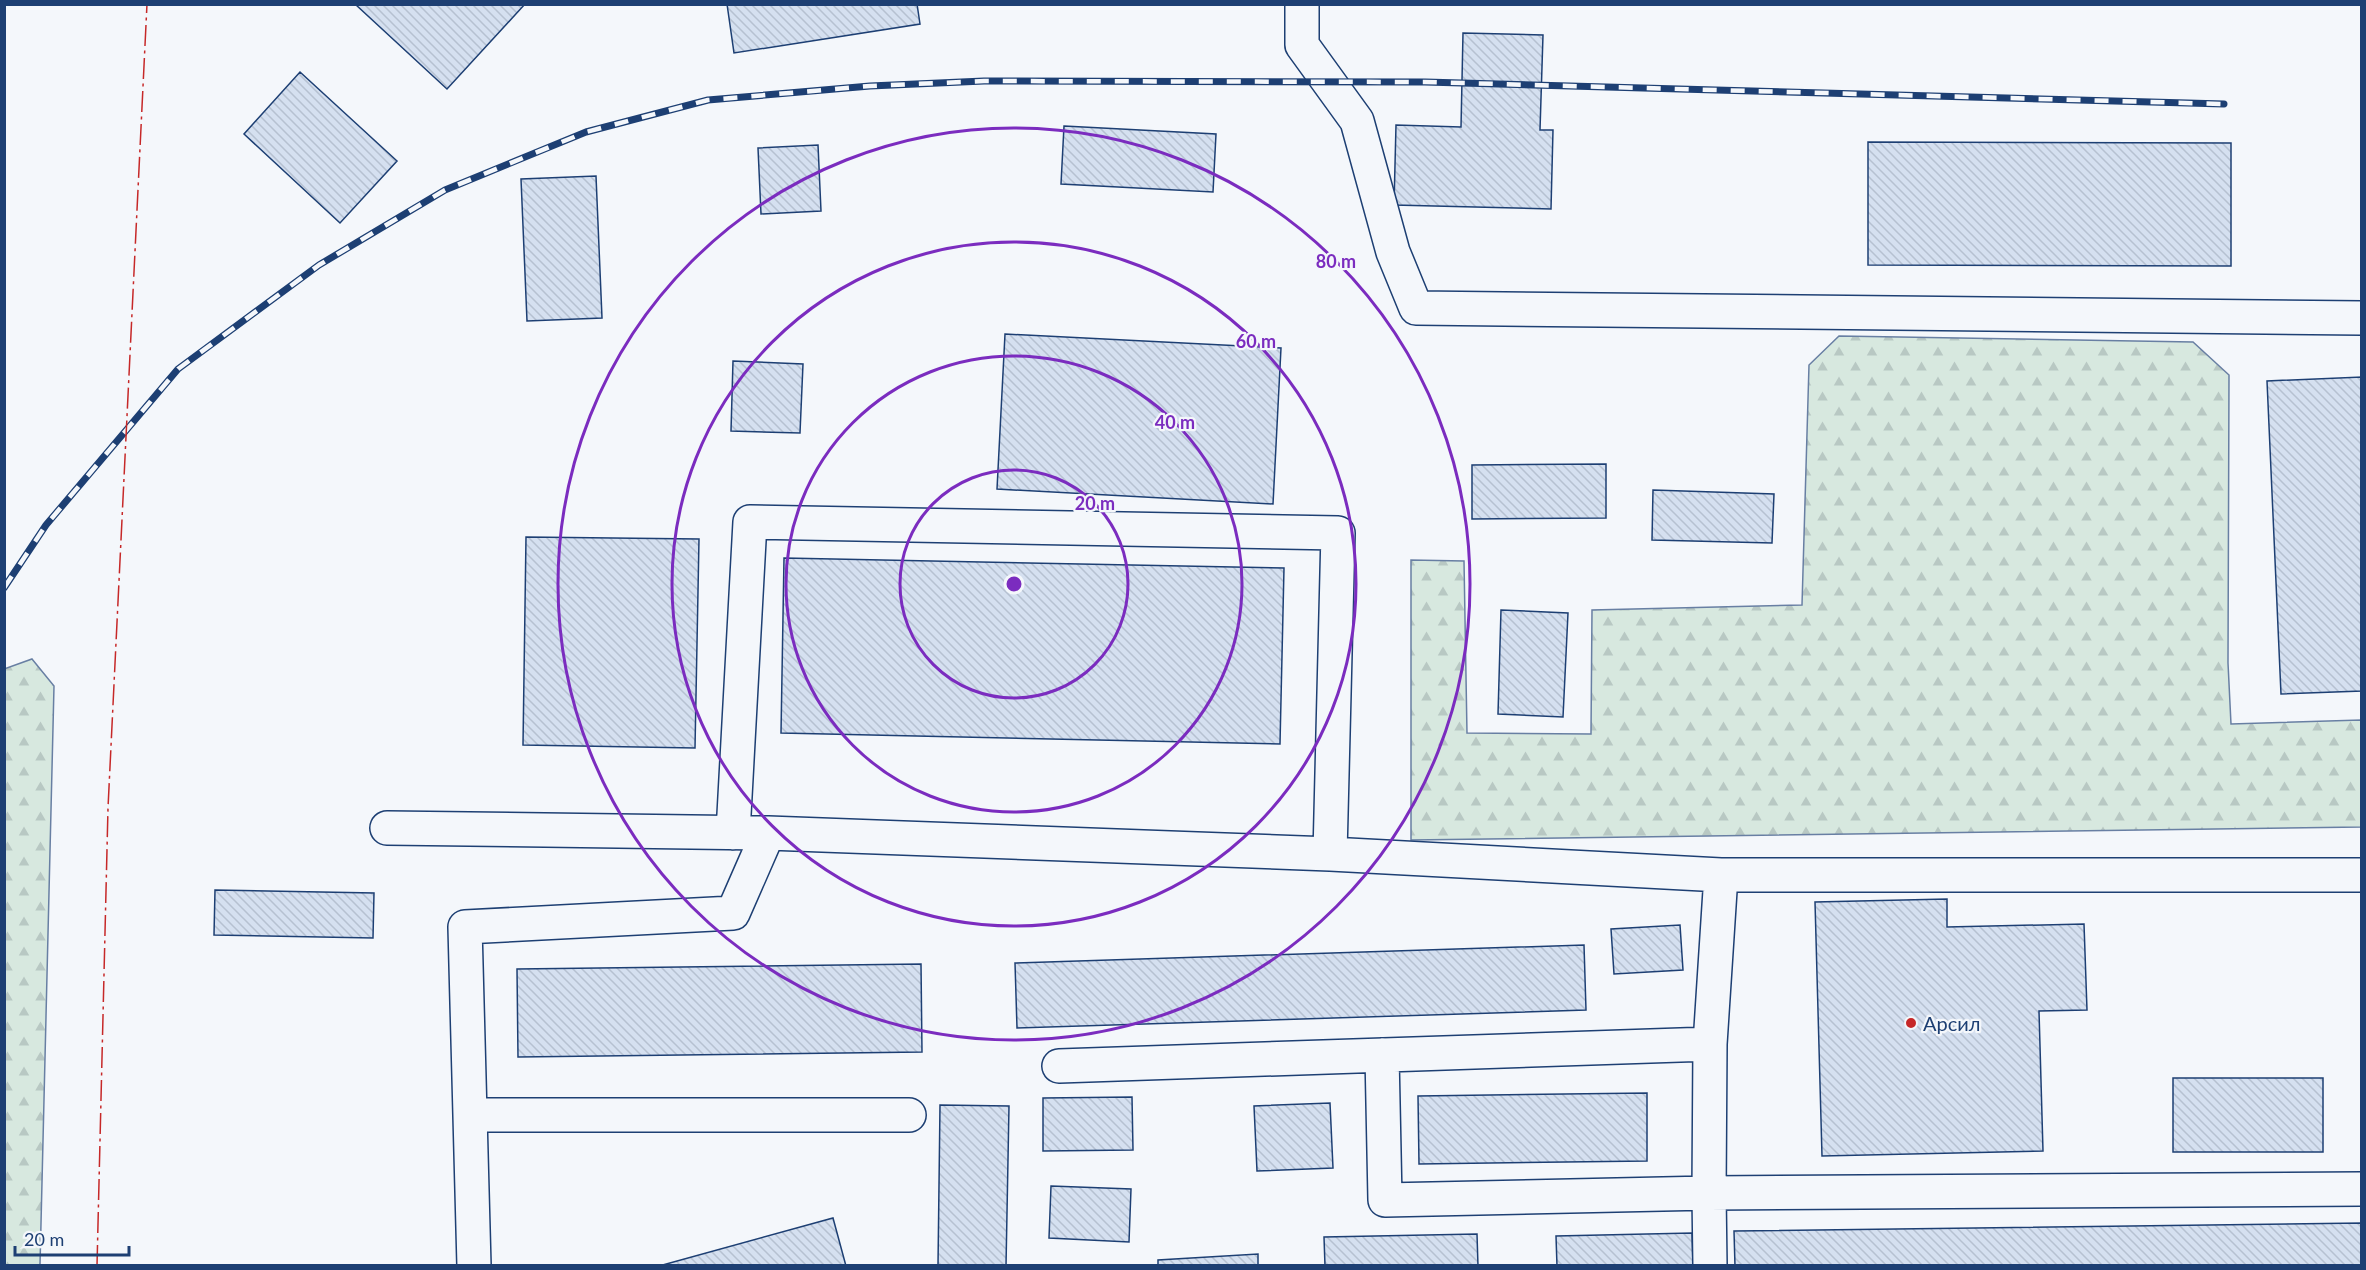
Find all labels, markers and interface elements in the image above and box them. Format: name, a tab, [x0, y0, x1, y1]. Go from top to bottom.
text: 80 m	[1316, 250, 1356, 272]
text: 60 m	[1236, 330, 1276, 352]
text: 40 m	[1155, 411, 1195, 433]
text: 20 m	[1075, 492, 1115, 514]
centre of rings	[1004, 574, 1024, 594]
place label: Арсил	[1923, 1011, 1980, 1035]
marker: Арсил	[1904, 1016, 1918, 1030]
scale bar	[15, 1219, 129, 1257]
text: 20 m	[24, 1228, 64, 1250]

